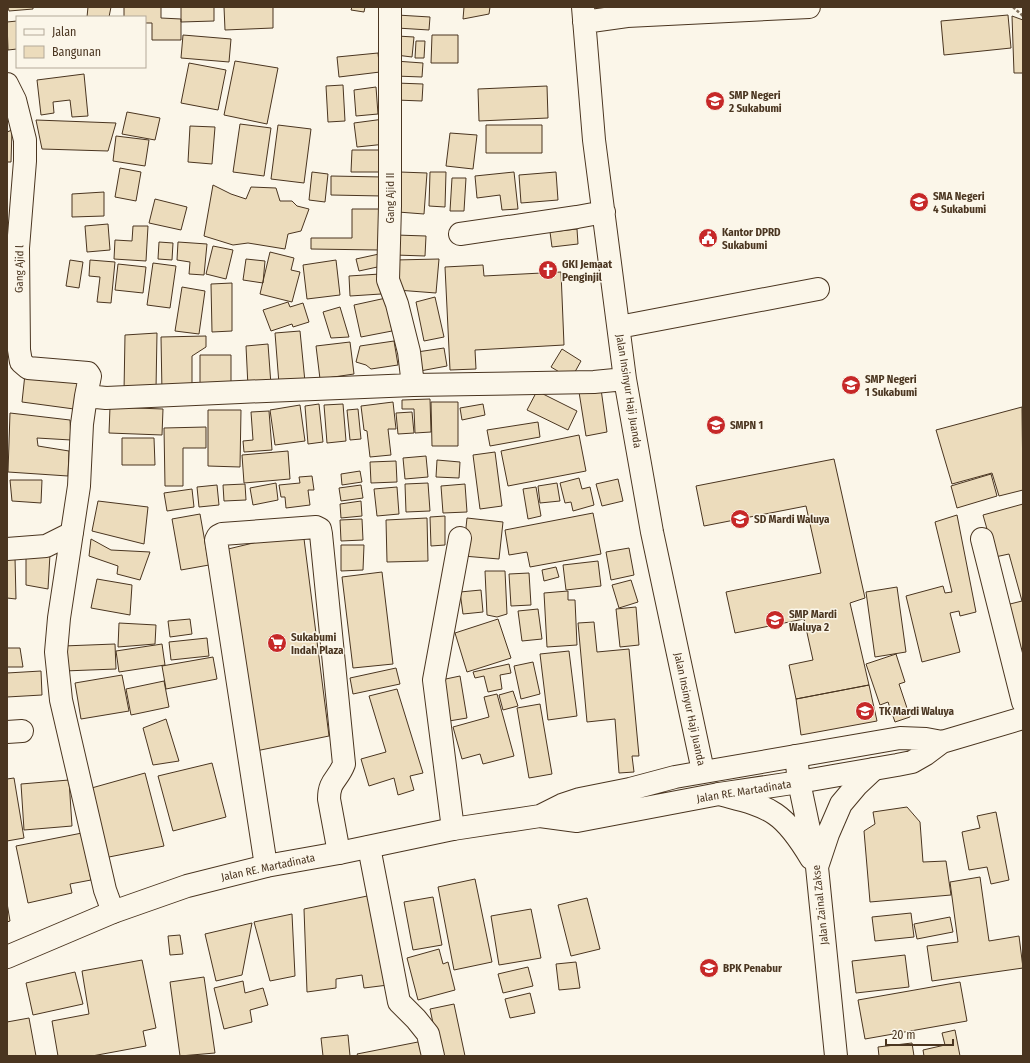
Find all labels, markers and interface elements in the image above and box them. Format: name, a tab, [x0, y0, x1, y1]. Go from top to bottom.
legend	[16, 16, 146, 68]
text: Jalan	[52, 25, 76, 39]
text: Bangunan	[52, 45, 101, 59]
place label: SMP Negeri 2 Sukabumi	[728, 89, 782, 115]
school or university icon: SMP Negeri 2 Sukabumi	[704, 90, 726, 112]
street label: Gang Ajid II	[384, 173, 397, 223]
place label: SMA Negeri 4 Sukabumi	[933, 190, 986, 216]
school or university icon: SMA Negeri 4 Sukabumi	[908, 191, 930, 213]
place label: Kantor DPRD Sukabumi	[722, 226, 781, 252]
public building icon: Kantor DPRD Sukabumi	[697, 227, 719, 249]
street label: Gang Ajid l	[13, 245, 26, 293]
place label: GKI Jemaat Penginjil	[562, 258, 612, 284]
church icon: GKI Jemaat Penginjil	[537, 259, 559, 281]
street label: Jalan Insinyur Haji Juanda	[613, 333, 644, 449]
place label: SMP Negeri 1 Sukabumi	[865, 373, 917, 399]
school or university icon: SMP Negeri 1 Sukabumi	[840, 374, 862, 396]
school or university icon: SMPN 1	[705, 414, 727, 436]
place label: SMPN 1	[730, 419, 763, 432]
school or university icon: SD Mardi Waluya	[729, 508, 751, 530]
place label: SD Mardi Waluya	[754, 513, 830, 526]
place label: SMP Mardi Waluya 2	[789, 608, 837, 634]
school or university icon: SMP Mardi Waluya 2	[764, 609, 786, 631]
place label: Sukabumi Indah Plaza	[291, 631, 344, 657]
supermarket icon: Sukabumi Indah Plaza	[266, 632, 288, 654]
street label: Jalan Insinyur Haji Juanda	[671, 651, 708, 767]
school or university icon: TK Mardi Waluya	[854, 700, 876, 722]
place label: TK Mardi Waluya	[879, 705, 955, 718]
street label: Jalan RE. Martadinata	[696, 778, 792, 805]
street label: Jalan RE. Martadinata	[220, 851, 316, 884]
street label: Jalan Zainal Zakse	[810, 864, 831, 946]
school or university icon: BPK Penabur	[698, 957, 720, 979]
place label: BPK Penabur	[723, 962, 783, 975]
scale bar	[886, 1021, 953, 1047]
text: 20 m	[892, 1028, 916, 1042]

